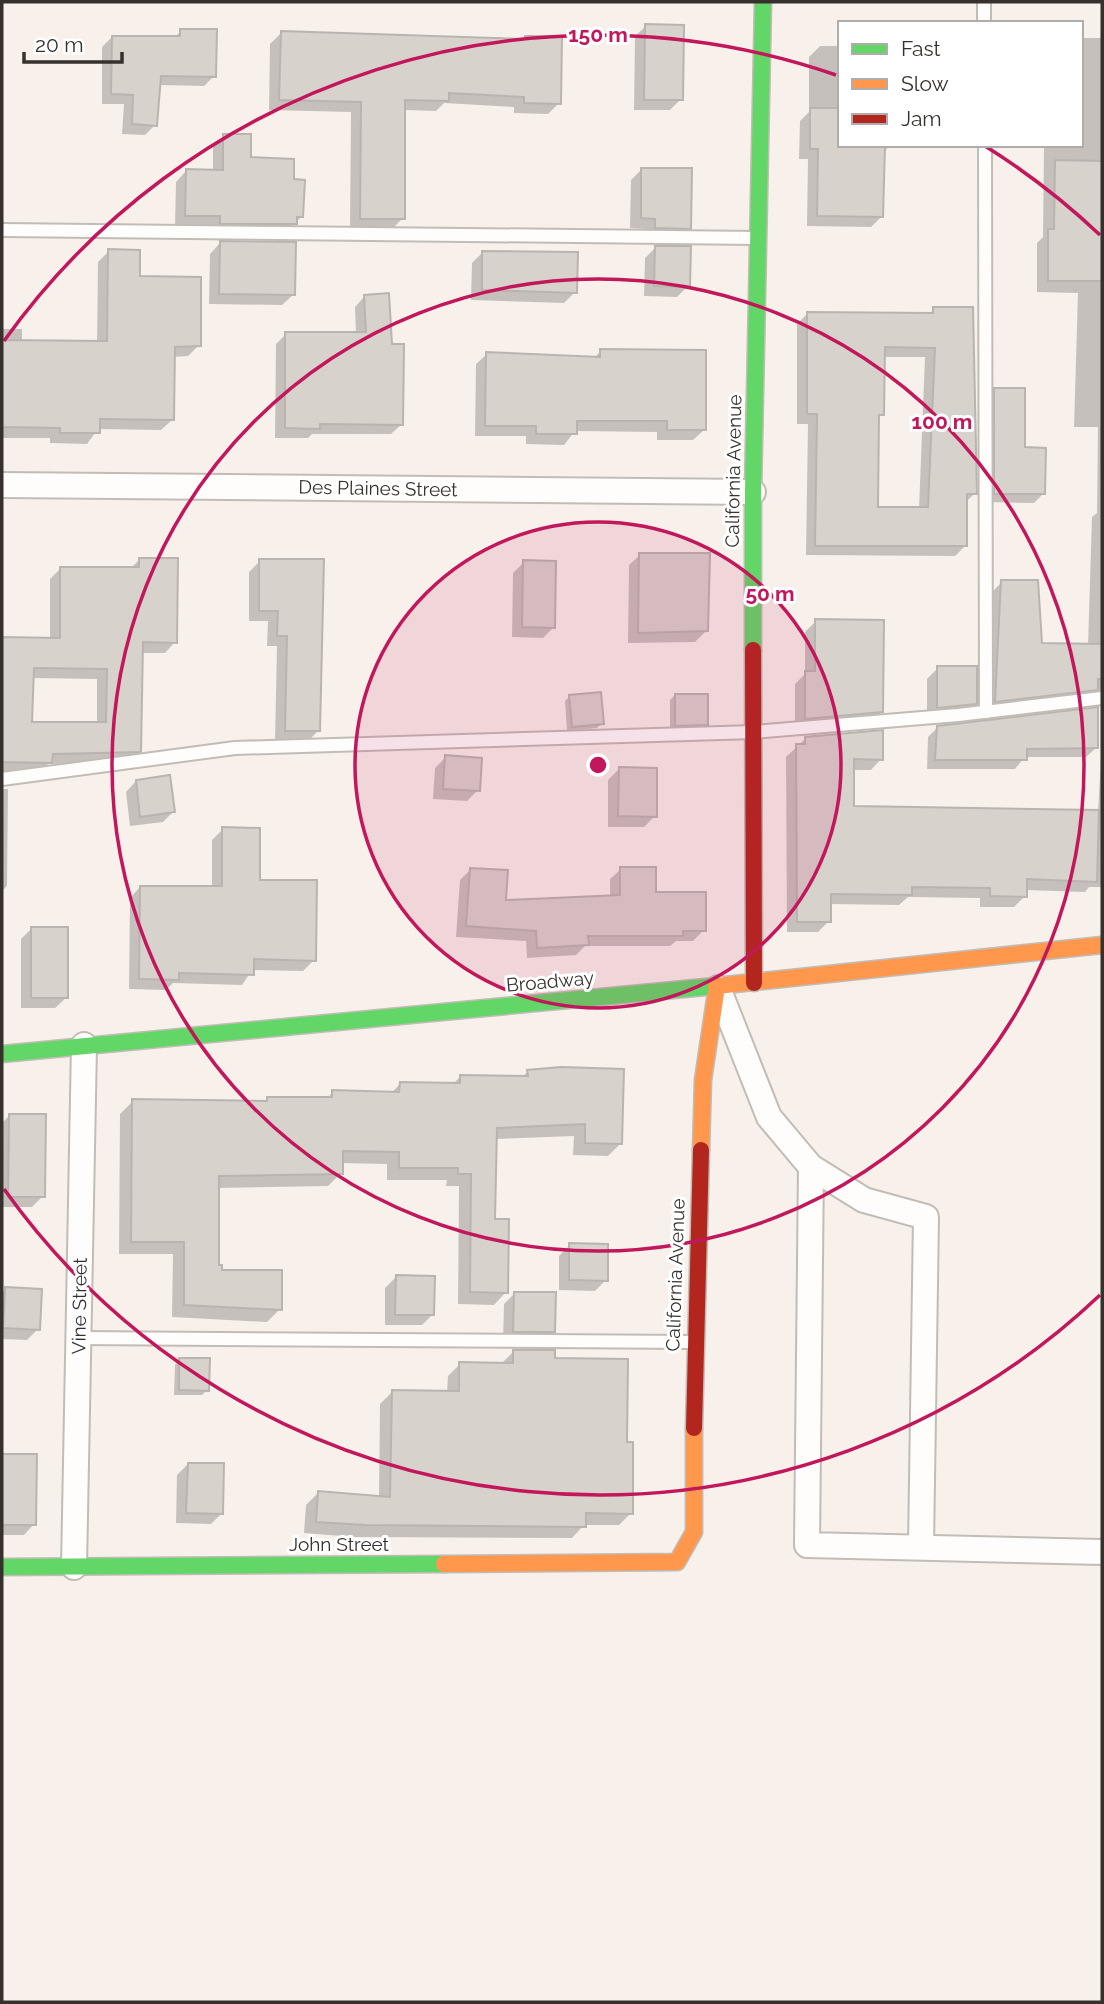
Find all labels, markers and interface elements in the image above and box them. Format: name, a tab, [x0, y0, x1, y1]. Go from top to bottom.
scale bar	[24, 21, 122, 65]
legend	[838, 21, 1083, 147]
text: 150 m	[568, 22, 628, 47]
text: 20 m	[35, 32, 83, 57]
text: Fast	[901, 36, 941, 61]
text: Slow	[901, 71, 949, 96]
text: Jam	[901, 106, 942, 131]
street label: California Avenue	[721, 394, 745, 548]
text: 100 m	[912, 409, 972, 434]
street label: Des Plaines Street	[298, 476, 458, 500]
text: 50 m	[745, 581, 795, 606]
centre of rings	[586, 753, 610, 777]
street label: Broadway	[505, 966, 595, 996]
street label: California Avenue	[661, 1198, 689, 1352]
street label: Vine Street	[67, 1257, 91, 1355]
street label: John Street	[289, 1533, 390, 1555]

